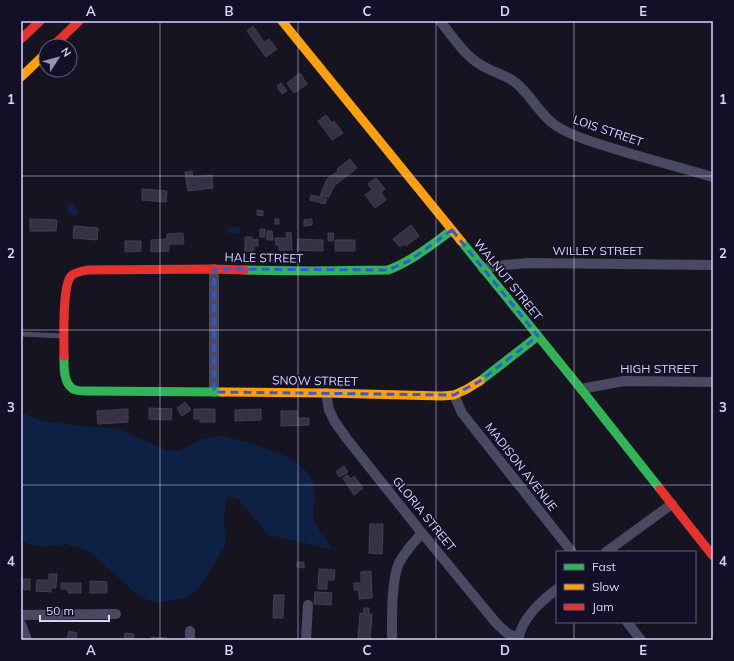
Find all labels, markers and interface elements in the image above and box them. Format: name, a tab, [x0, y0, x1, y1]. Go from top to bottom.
text: A	[86, 3, 96, 19]
text: B	[225, 3, 234, 19]
text: C	[363, 3, 372, 19]
text: D	[500, 3, 510, 19]
text: E	[639, 3, 647, 19]
north arrow	[38, 38, 78, 78]
text: N	[58, 45, 74, 60]
text: 1	[7, 91, 15, 107]
text: 1	[719, 91, 727, 107]
street label: LOIS STREET	[571, 112, 646, 150]
street label: WALNUT STREET	[471, 236, 546, 324]
street label: WILLEY STREET	[553, 243, 644, 258]
text: 2	[7, 245, 15, 261]
text: 2	[719, 245, 727, 261]
street label: HALE STREET	[224, 249, 304, 266]
street label: HIGH STREET	[620, 361, 698, 376]
street label: SNOW STREET	[272, 372, 359, 389]
text: 3	[7, 399, 15, 415]
text: 3	[719, 399, 727, 415]
street label: MADISON AVENUE	[482, 419, 561, 514]
street label: GLORIA STREET	[390, 473, 459, 555]
legend	[556, 551, 696, 623]
text: 4	[7, 553, 15, 569]
text: 4	[719, 553, 727, 569]
text: Fast	[592, 559, 616, 574]
text: Slow	[592, 579, 620, 594]
scale bar	[40, 597, 109, 623]
text: Jam	[592, 599, 614, 614]
text: 50 m	[46, 603, 74, 618]
text: A	[86, 642, 96, 658]
text: B	[225, 642, 234, 658]
text: C	[363, 642, 372, 658]
text: D	[500, 642, 510, 658]
text: E	[639, 642, 647, 658]

